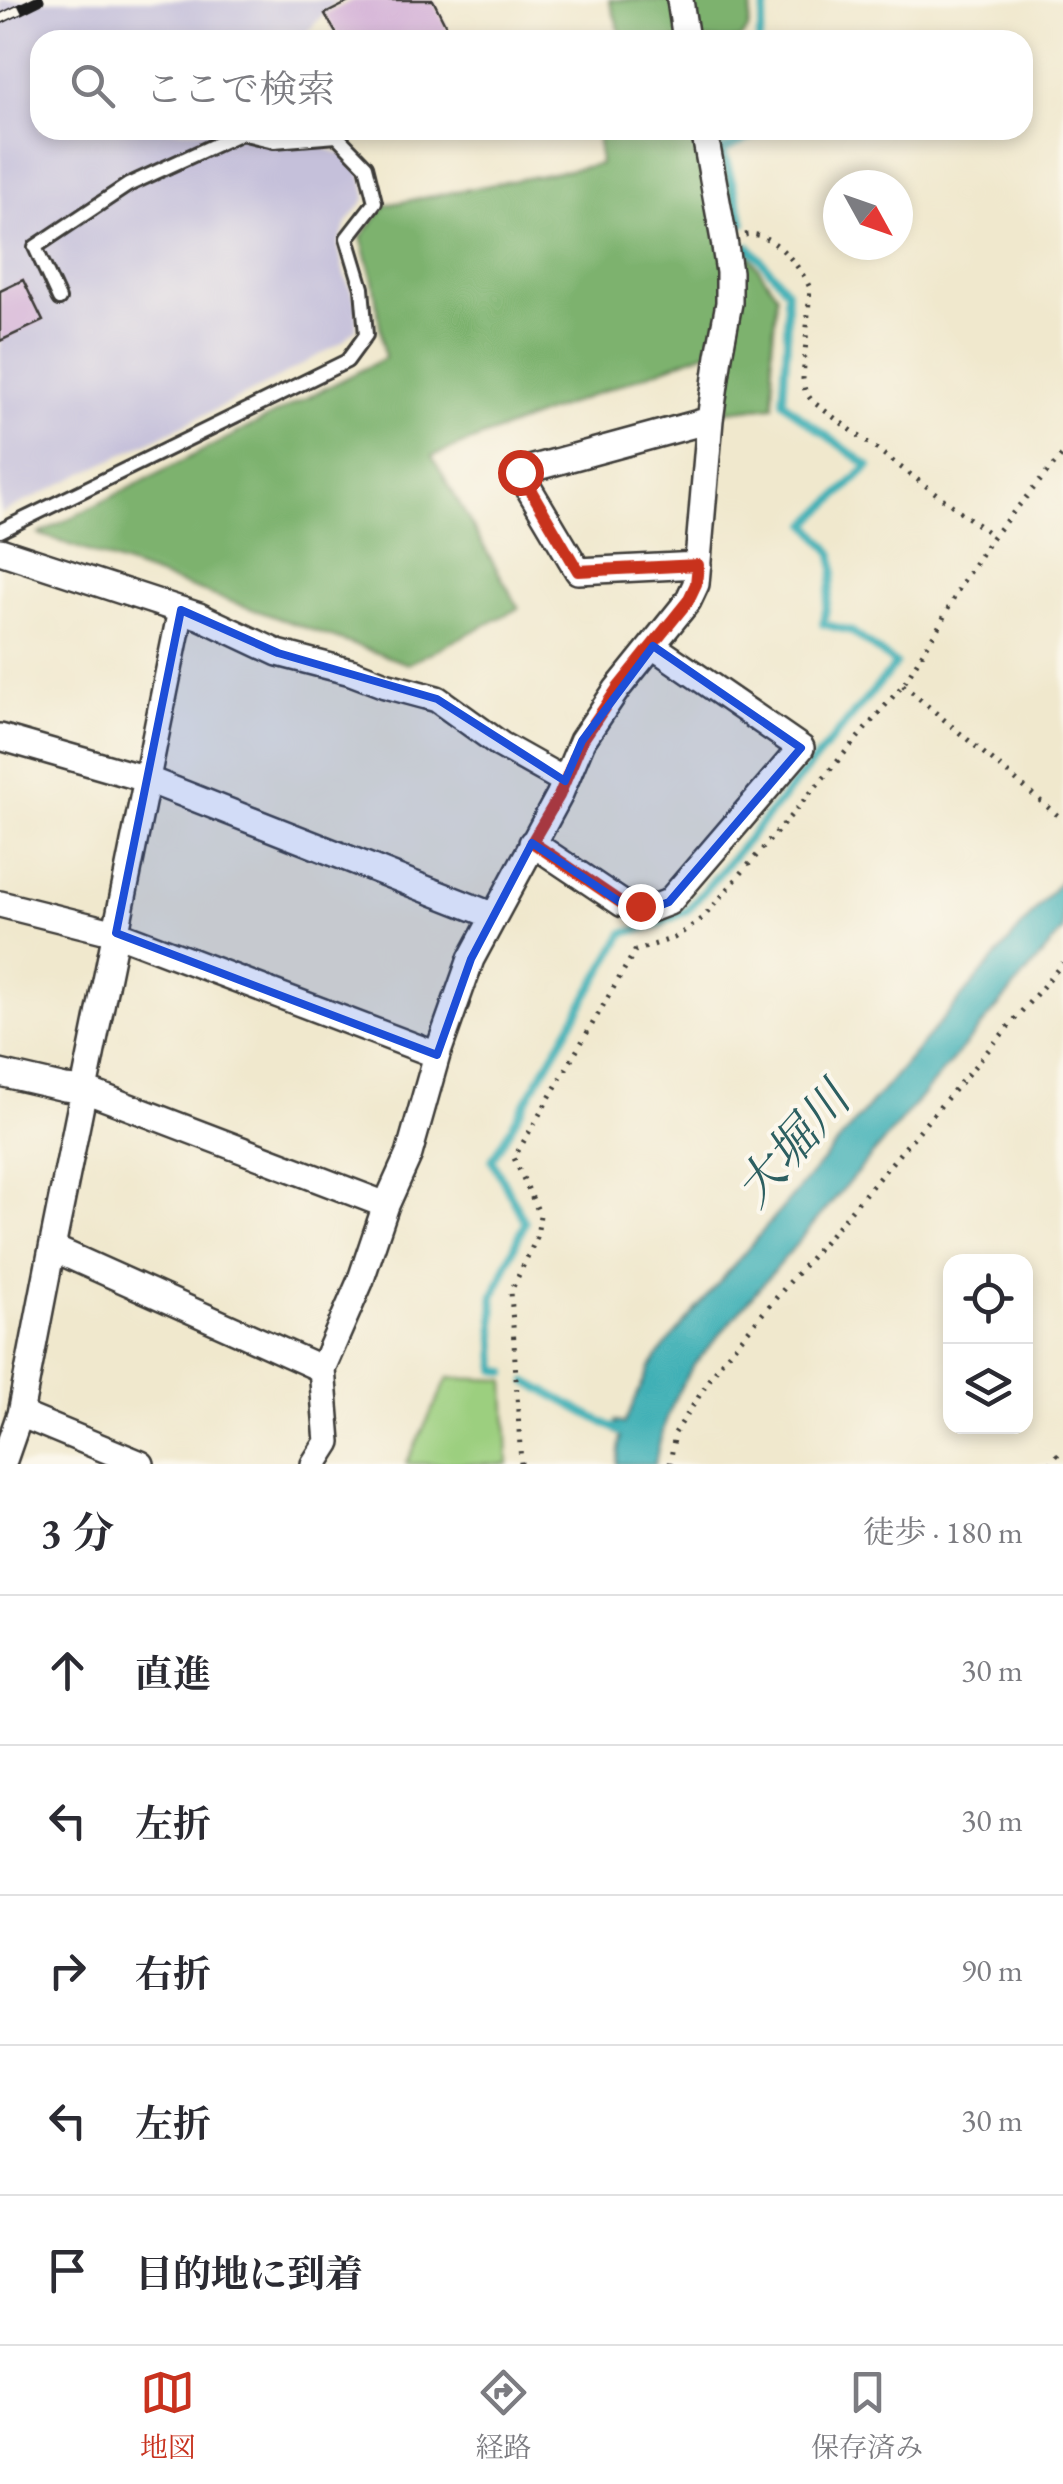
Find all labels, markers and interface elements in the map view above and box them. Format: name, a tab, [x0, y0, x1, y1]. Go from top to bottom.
search box	[30, 30, 1033, 140]
icon: search	[65, 58, 120, 113]
text: ここで検索	[145, 64, 335, 113]
north arrow	[823, 170, 913, 260]
route start	[498, 450, 544, 496]
route end	[618, 884, 664, 930]
water label: 大堀川	[721, 1066, 866, 1219]
map controls	[943, 1254, 1033, 1434]
button: locate	[943, 1254, 1033, 1344]
button: layers	[943, 1344, 1033, 1434]
text: 3 分	[40, 1505, 114, 1560]
text: 徒歩 · 180 m	[862, 1511, 1023, 1553]
icon: ahead	[40, 1643, 95, 1698]
text: 直進	[135, 1649, 211, 1698]
text: 30 m	[961, 1649, 1023, 1691]
icon: left	[40, 1793, 95, 1848]
text: 左折	[135, 1799, 211, 1848]
text: 30 m	[961, 1799, 1023, 1841]
icon: right	[40, 1943, 95, 1998]
text: 右折	[135, 1949, 211, 1998]
text: 90 m	[961, 1949, 1023, 1991]
icon: left	[40, 2093, 95, 2148]
text: 左折	[135, 2099, 211, 2148]
text: 30 m	[961, 2099, 1023, 2141]
icon: arrive	[40, 2243, 95, 2298]
text: 目的地に到着	[135, 2249, 363, 2298]
tab: 地図	[140, 2365, 196, 2465]
tab: 経路	[475, 2365, 531, 2465]
tab: 保存済み	[811, 2365, 923, 2465]

